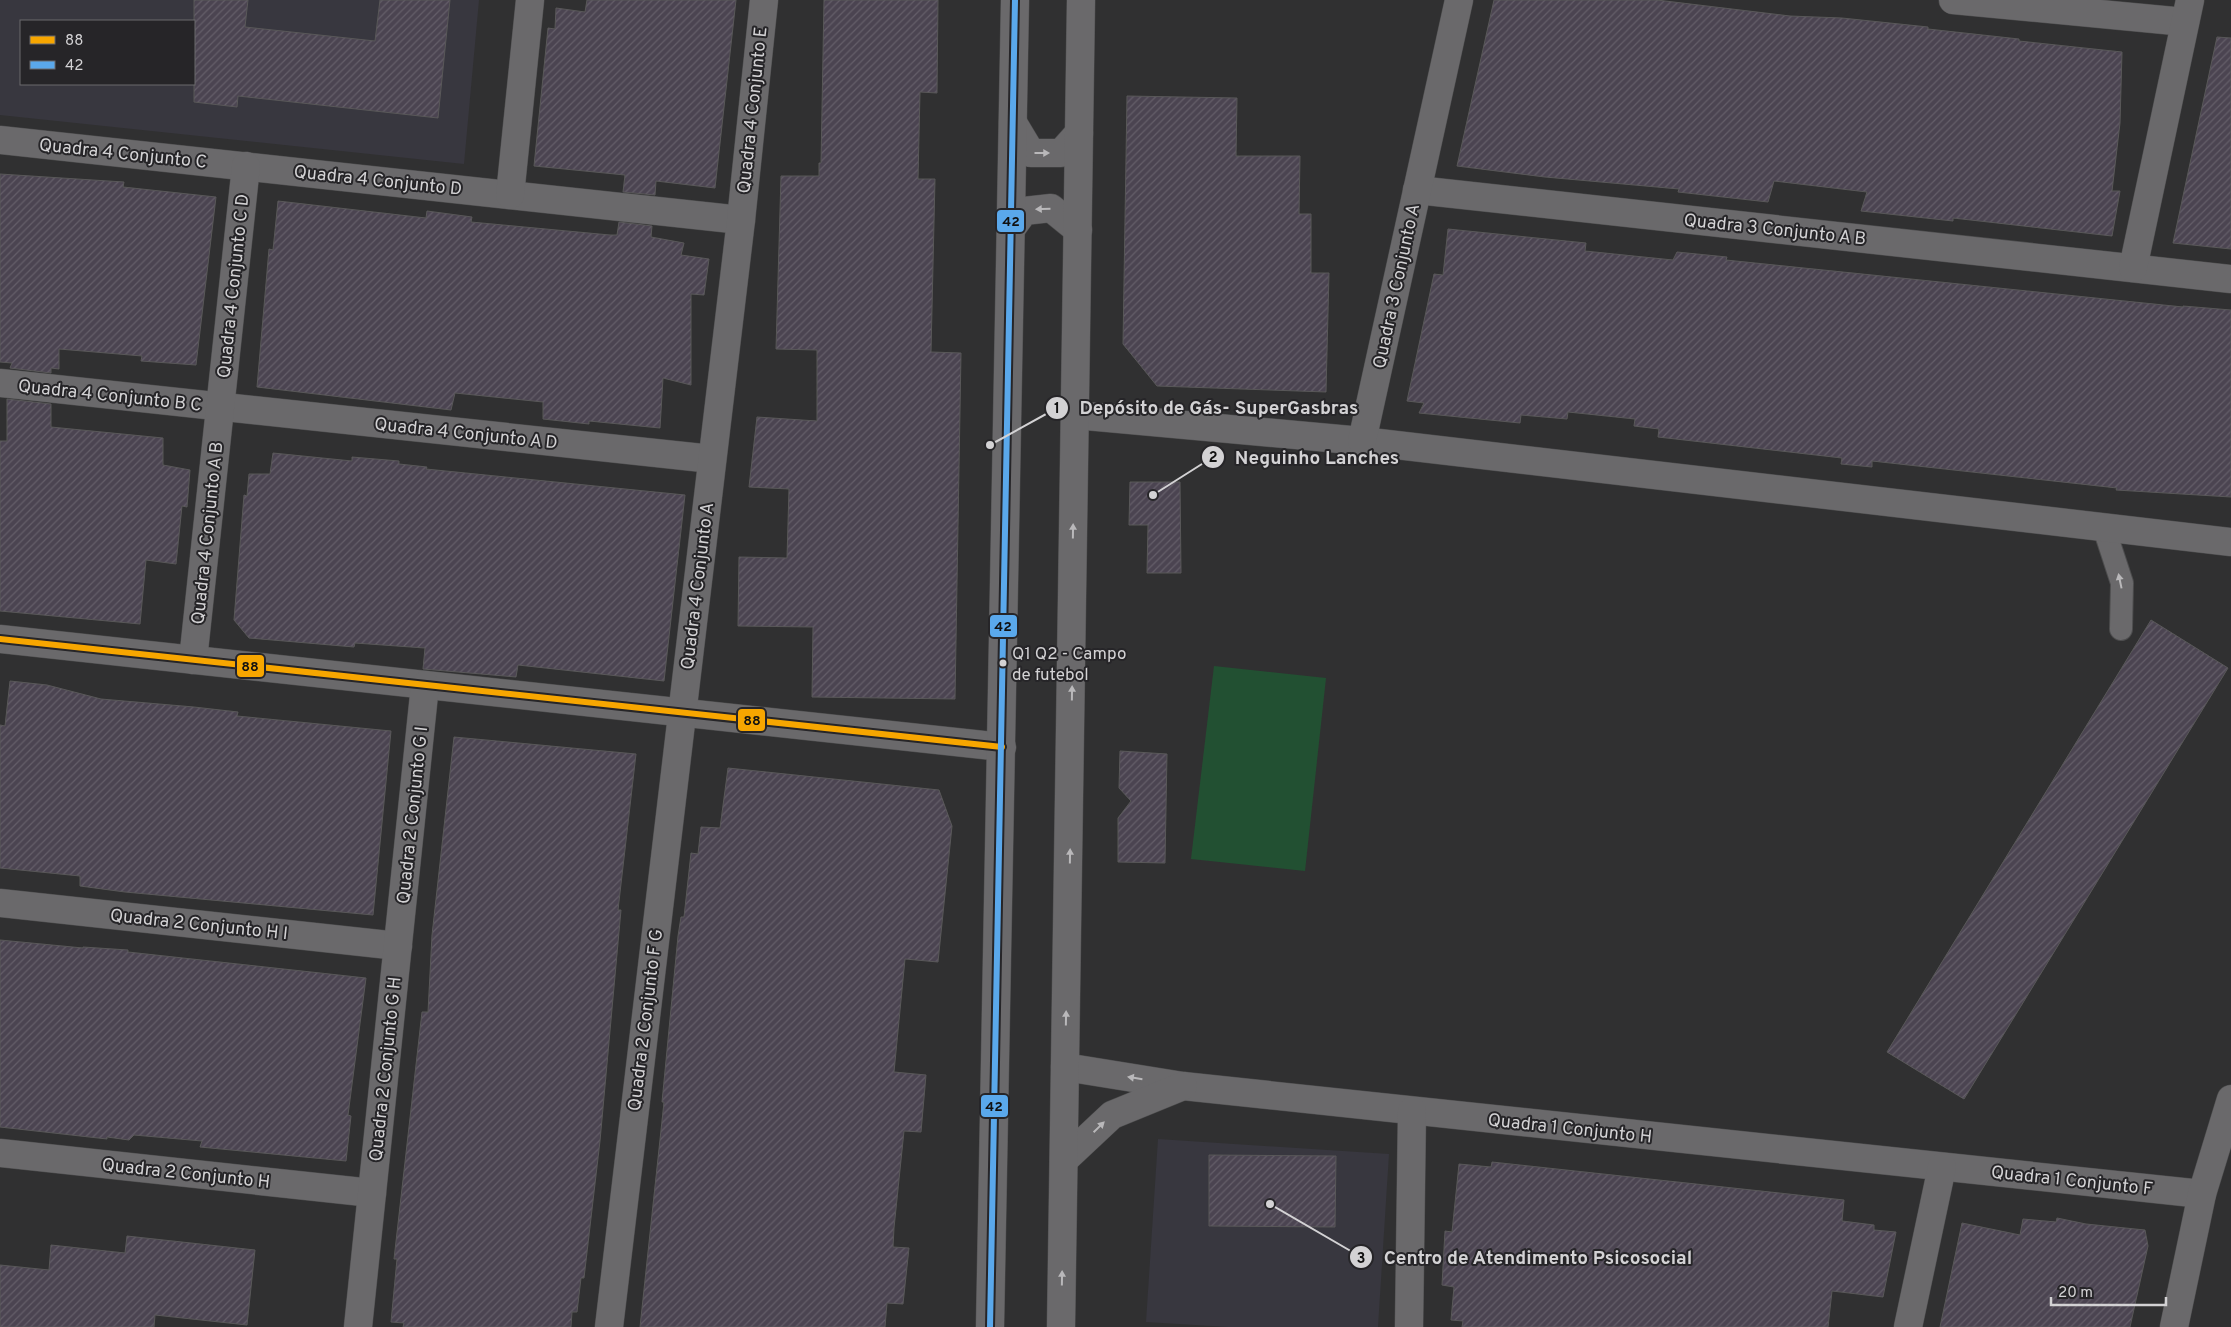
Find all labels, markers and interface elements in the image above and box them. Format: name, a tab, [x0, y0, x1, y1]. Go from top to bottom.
legend	[20, 20, 195, 85]
street label: Quadra 4 Conjunto E	[733, 26, 774, 195]
text: 88	[65, 32, 83, 51]
text: 42	[65, 57, 84, 76]
street label: Quadra 4 Conjunto C	[38, 134, 208, 175]
one-way arrow	[1034, 149, 1050, 157]
street label: Quadra 4 Conjunto D	[292, 161, 463, 202]
street label: Quadra 4 Conjunto C D	[213, 193, 256, 379]
street label: Quadra 3 Conjunto A	[1369, 202, 1426, 371]
one-way arrow	[1035, 206, 1051, 214]
line badge: 42	[996, 209, 1025, 233]
street label: Quadra 3 Conjunto A B	[1682, 209, 1867, 252]
text: 42	[1002, 214, 1020, 231]
street label: Quadra 4 Conjunto B C	[17, 375, 203, 418]
callout: Depósito de Gás- SuperGasbras	[1045, 391, 1369, 425]
text: Depósito de Gás- SuperGasbras	[1080, 397, 1358, 421]
text: 1	[1054, 400, 1060, 419]
street label: Quadra 4 Conjunto A D	[373, 413, 559, 456]
callout: Neguinho Lanches	[1200, 440, 1410, 474]
street label: Quadra 4 Conjunto A B	[187, 441, 230, 626]
text: Neguinho Lanches	[1235, 447, 1399, 471]
text: 2	[1208, 449, 1218, 468]
street label: Quadra 4 Conjunto A	[677, 501, 720, 671]
one-way arrow	[1069, 523, 1077, 539]
one-way arrow	[2116, 573, 2124, 588]
line badge: 42	[989, 614, 1018, 638]
text: 42	[994, 619, 1012, 636]
place label: Q1 Q2 - Campo de futebol	[1012, 644, 1126, 687]
line badge: 88	[236, 654, 265, 678]
marker: Q1 Q2 - Campo de futebol	[998, 658, 1008, 668]
text: 88	[241, 659, 259, 676]
one-way arrow	[1068, 685, 1076, 701]
line badge: 88	[737, 708, 766, 732]
text: 88	[743, 713, 761, 730]
street label: Quadra 2 Conjunto G I	[393, 725, 434, 905]
one-way arrow	[1066, 848, 1074, 864]
street label: Quadra 2 Conjunto H I	[109, 905, 289, 946]
street label: Quadra 2 Conjunto F G	[624, 928, 669, 1113]
street label: Quadra 2 Conjunto G H	[365, 975, 408, 1163]
one-way arrow	[1062, 1010, 1070, 1026]
one-way arrow	[1127, 1074, 1143, 1082]
line badge: 42	[980, 1094, 1009, 1118]
text: 42	[985, 1099, 1003, 1116]
street label: Quadra 1 Conjunto H	[1487, 1109, 1653, 1150]
one-way arrow	[1093, 1121, 1105, 1133]
street label: Quadra 2 Conjunto H	[100, 1154, 271, 1195]
street label: Quadra 1 Conjunto F	[1990, 1162, 2154, 1201]
callout: Centro de Atendimento Psicosocial	[1348, 1240, 1703, 1274]
text: Centro de Atendimento Psicosocial	[1384, 1247, 1692, 1271]
text: 3	[1357, 1250, 1366, 1269]
one-way arrow	[1058, 1270, 1066, 1286]
scale bar	[2051, 1274, 2166, 1306]
text: 20 m	[2058, 1284, 2093, 1303]

